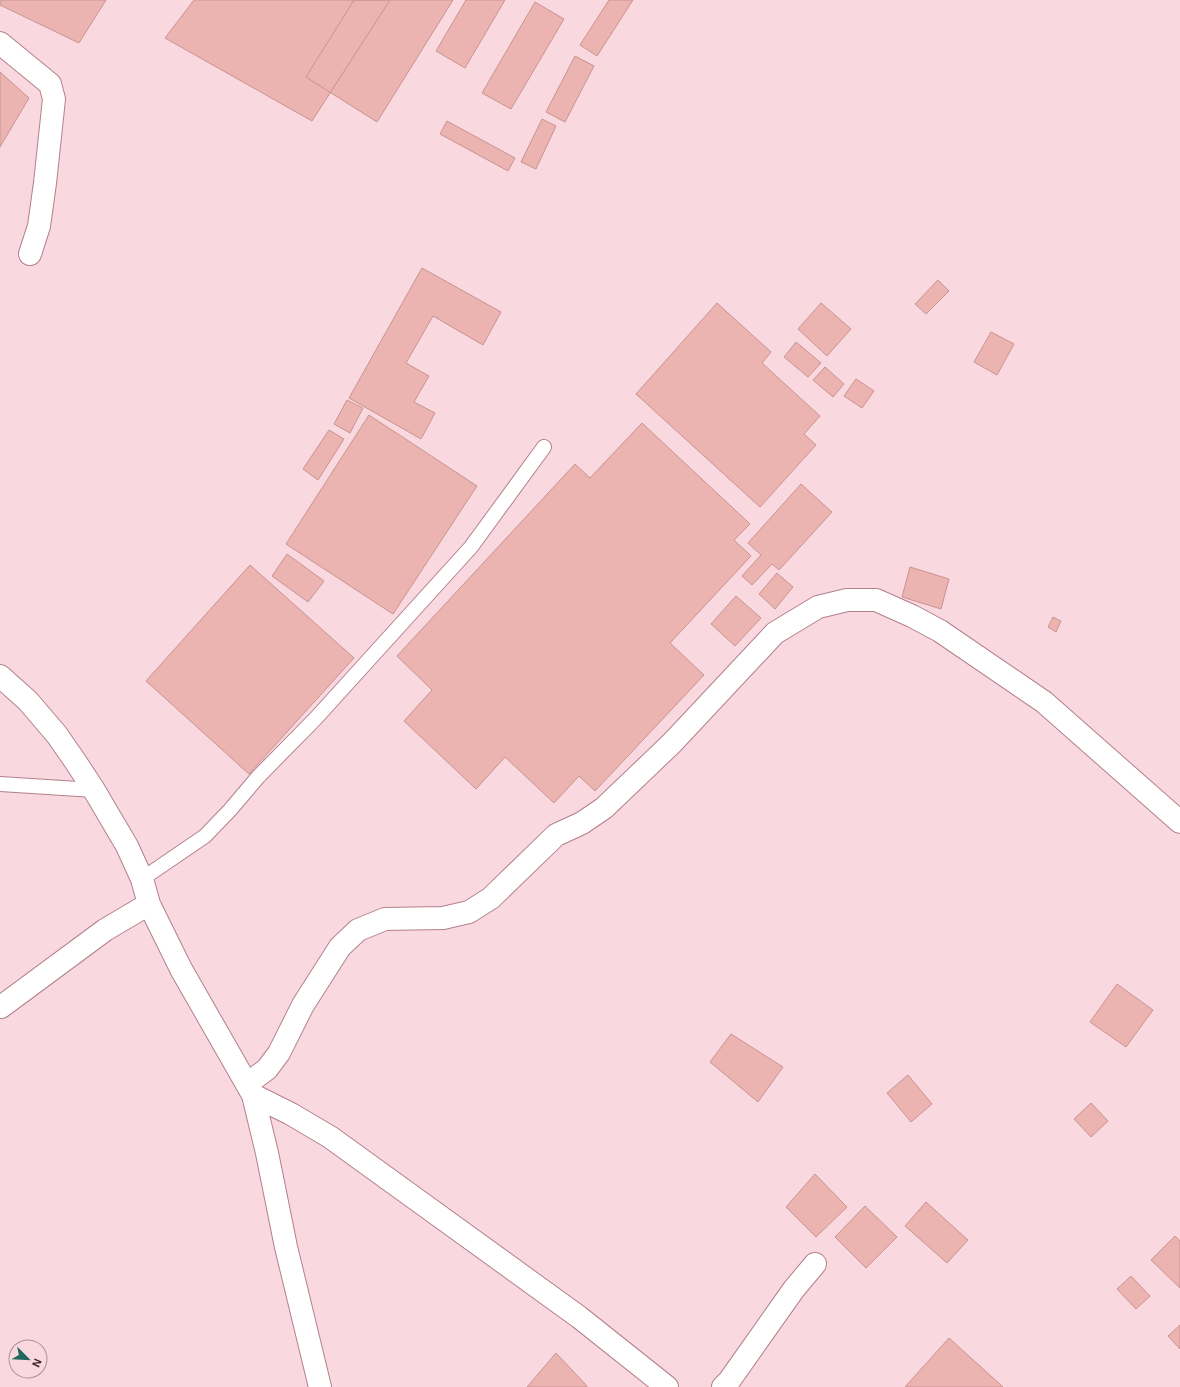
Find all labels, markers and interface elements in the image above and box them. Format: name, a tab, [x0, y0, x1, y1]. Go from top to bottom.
north arrow	[8, 1339, 48, 1379]
text: N	[30, 1357, 44, 1369]

